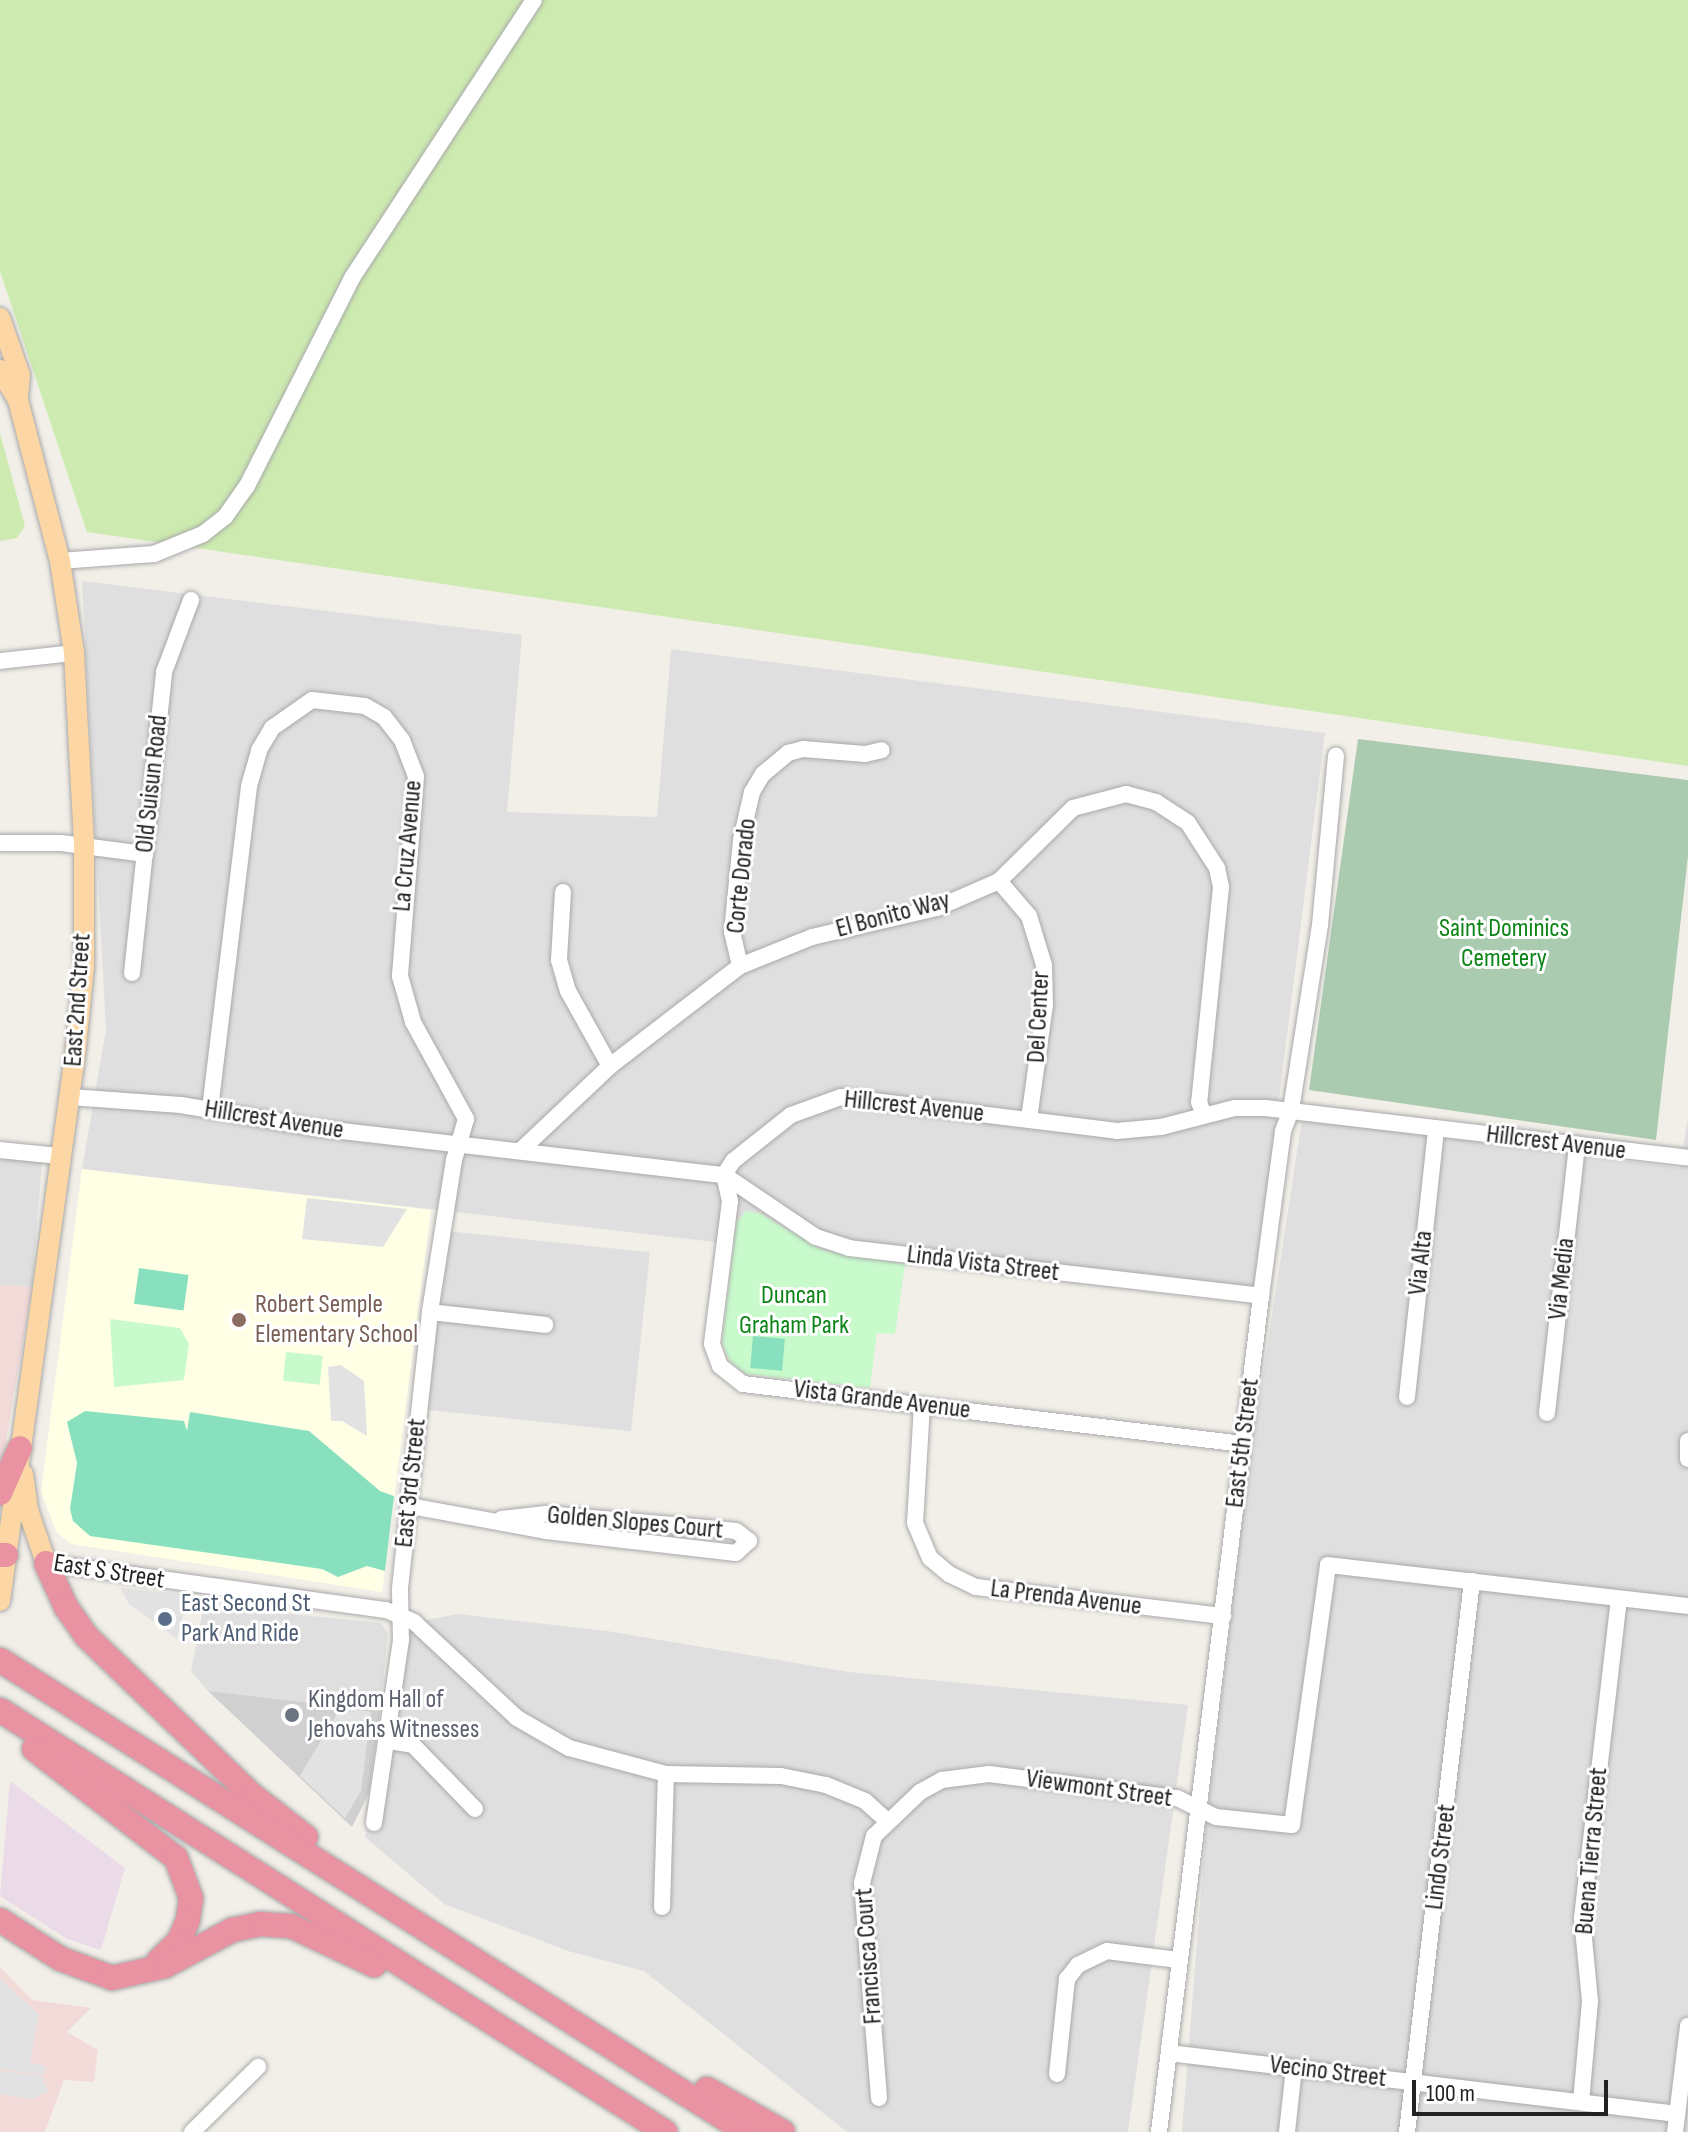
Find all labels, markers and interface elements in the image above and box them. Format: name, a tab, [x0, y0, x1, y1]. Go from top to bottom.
street label: Old Suisun Road	[129, 714, 175, 854]
street label: La Cruz Avenue	[387, 779, 429, 913]
street label: Corte Dorado	[720, 817, 764, 935]
street label: El Bonito Way	[833, 885, 953, 945]
park label: Saint Dominics Cemetery	[1439, 913, 1569, 974]
street label: East 2nd Street	[58, 932, 98, 1068]
street label: Del Center	[1021, 970, 1057, 1064]
street label: Hillcrest Avenue	[843, 1084, 985, 1130]
street label: Hillcrest Avenue	[202, 1094, 346, 1146]
street label: Hillcrest Avenue	[1484, 1119, 1628, 1167]
street label: Via Alta	[1402, 1229, 1440, 1297]
street label: Via Media	[1542, 1236, 1582, 1322]
street label: Linda Vista Street	[905, 1239, 1061, 1289]
park label: Duncan Graham Park	[739, 1280, 849, 1342]
place label: Robert Semple Elementary School	[255, 1289, 418, 1350]
marker: Robert Semple Elementary School	[230, 1311, 248, 1329]
street label: Vista Grande Avenue	[792, 1374, 972, 1426]
street label: East 5th Street	[1220, 1376, 1266, 1510]
street label: East 3rd Street	[389, 1417, 433, 1549]
street label: Golden Slopes Court	[546, 1500, 724, 1546]
street label: East S Street	[51, 1548, 167, 1596]
street label: La Prenda Avenue	[989, 1573, 1143, 1623]
place label: East Second St Park And Ride	[181, 1588, 311, 1650]
marker: East Second St Park And Ride	[156, 1610, 174, 1628]
place label: Kingdom Hall of Jehovahs Witnesses	[308, 1684, 479, 1746]
marker: Kingdom Hall of Jehovahs Witnesses	[283, 1706, 301, 1724]
street label: Viewmont Street	[1024, 1763, 1174, 1815]
street label: Buena Tierra Street	[1569, 1766, 1615, 1936]
street label: Lindo Street	[1419, 1802, 1463, 1912]
street label: Francisca Court	[849, 1887, 889, 2025]
street label: Vecino Street	[1268, 2049, 1388, 2095]
scale bar	[1416, 2064, 1612, 2114]
text: 100 m	[1426, 2079, 1475, 2108]

